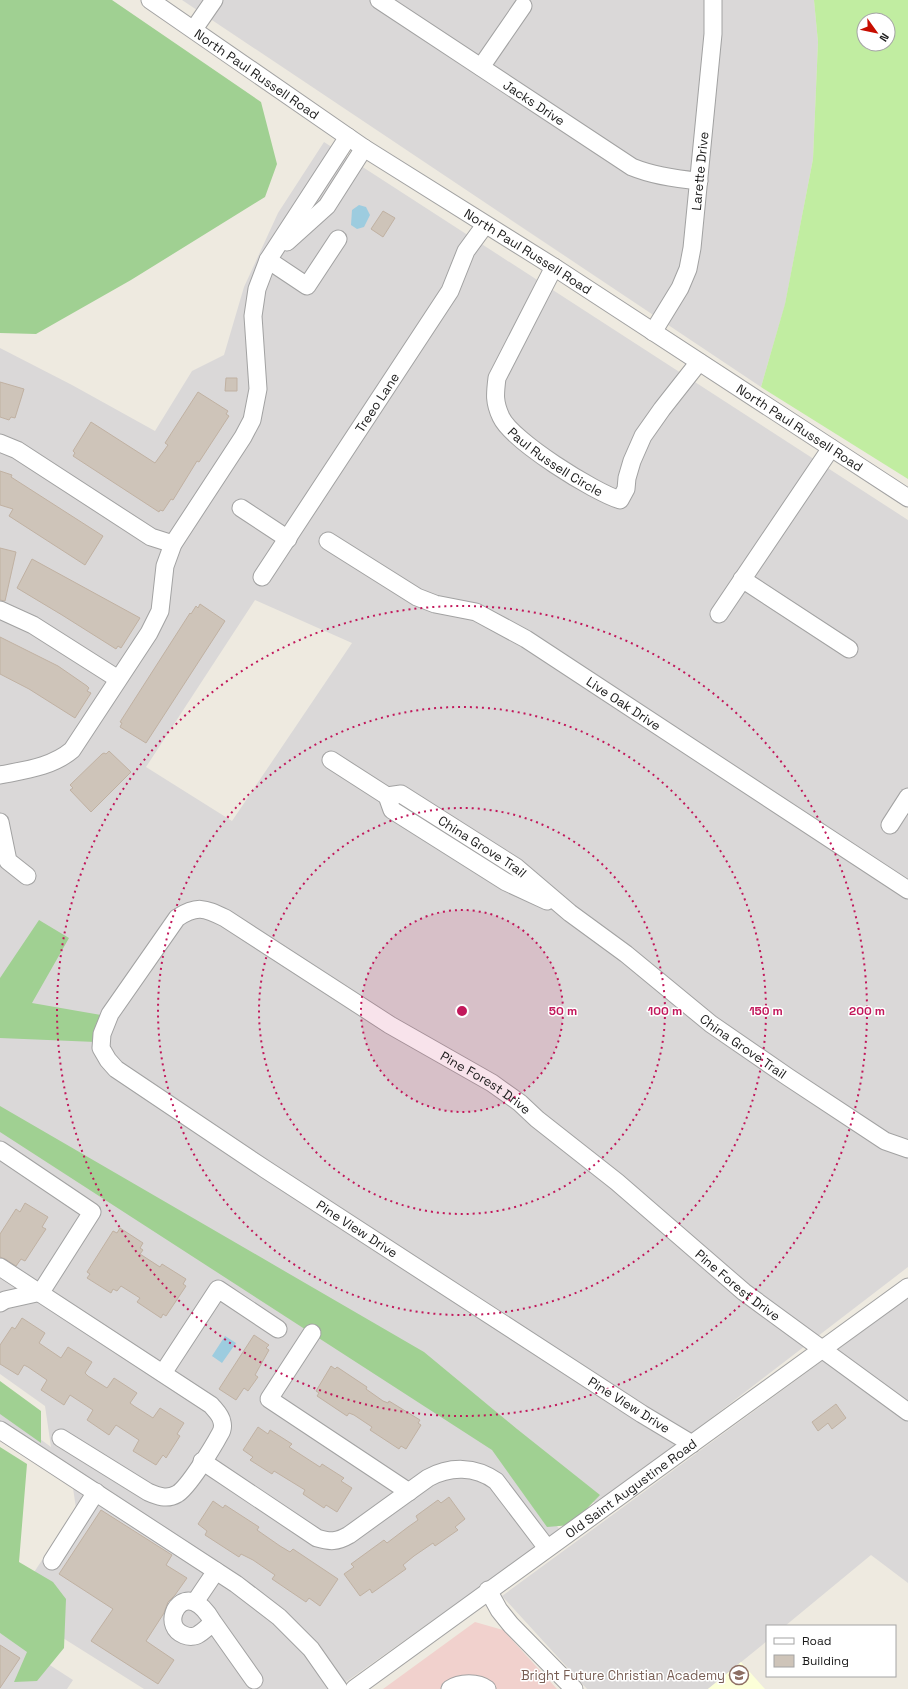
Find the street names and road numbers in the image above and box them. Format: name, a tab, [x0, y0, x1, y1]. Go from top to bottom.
street label: North Paul Russell Road	[191, 25, 322, 123]
street label: Jacks Drive	[500, 76, 568, 129]
street label: Larette Drive	[687, 131, 712, 211]
street label: North Paul Russell Road	[461, 204, 595, 298]
street label: Treeo Lane	[351, 369, 403, 436]
street label: North Paul Russell Road	[733, 380, 866, 475]
street label: Paul Russell Circle	[504, 423, 606, 500]
street label: Live Oak Drive	[583, 673, 664, 734]
street label: China Grove Trail	[435, 811, 530, 881]
street label: China Grove Trail	[696, 1010, 790, 1082]
street label: Pine Forest Drive	[438, 1047, 535, 1118]
street label: Pine View Drive	[313, 1196, 401, 1262]
street label: Pine Forest Drive	[692, 1245, 784, 1324]
street label: Pine View Drive	[585, 1373, 673, 1437]
street label: Old Saint Augustine Road	[562, 1435, 700, 1542]

